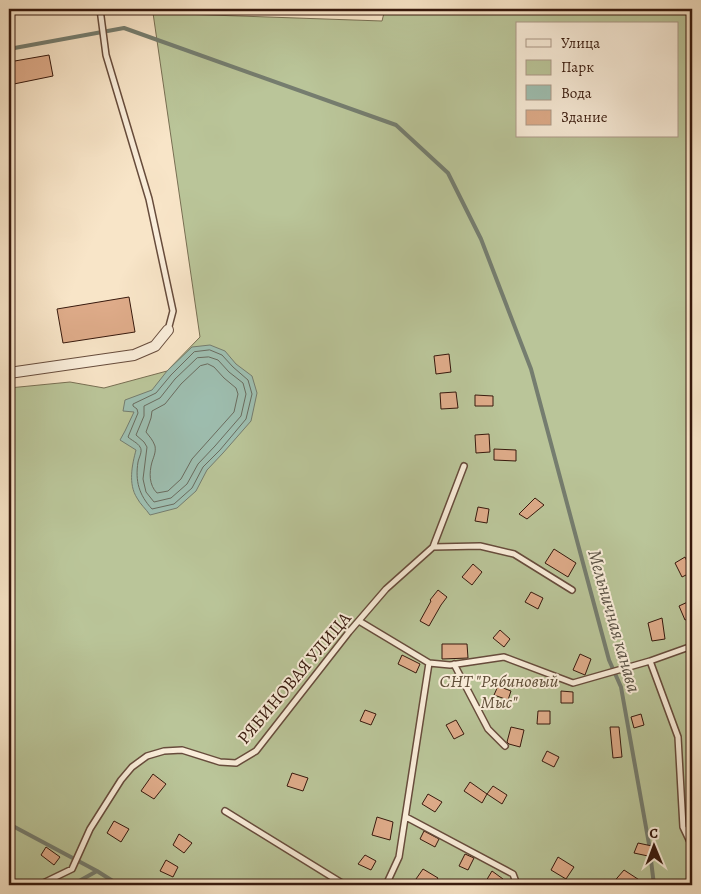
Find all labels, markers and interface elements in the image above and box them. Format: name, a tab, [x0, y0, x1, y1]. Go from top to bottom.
legend	[516, 22, 678, 138]
text: Улица	[561, 33, 600, 53]
text: Парк	[561, 57, 594, 77]
text: Вода	[561, 83, 592, 103]
text: Здание	[561, 107, 608, 127]
water label: Мельничная канава	[581, 546, 647, 696]
street label: РЯБИНОВАЯ УЛИЦА	[232, 607, 357, 749]
park label: СНТ "Рябиновый Мыс"	[440, 669, 559, 714]
north arrow	[628, 822, 678, 872]
text: С	[649, 824, 659, 843]

